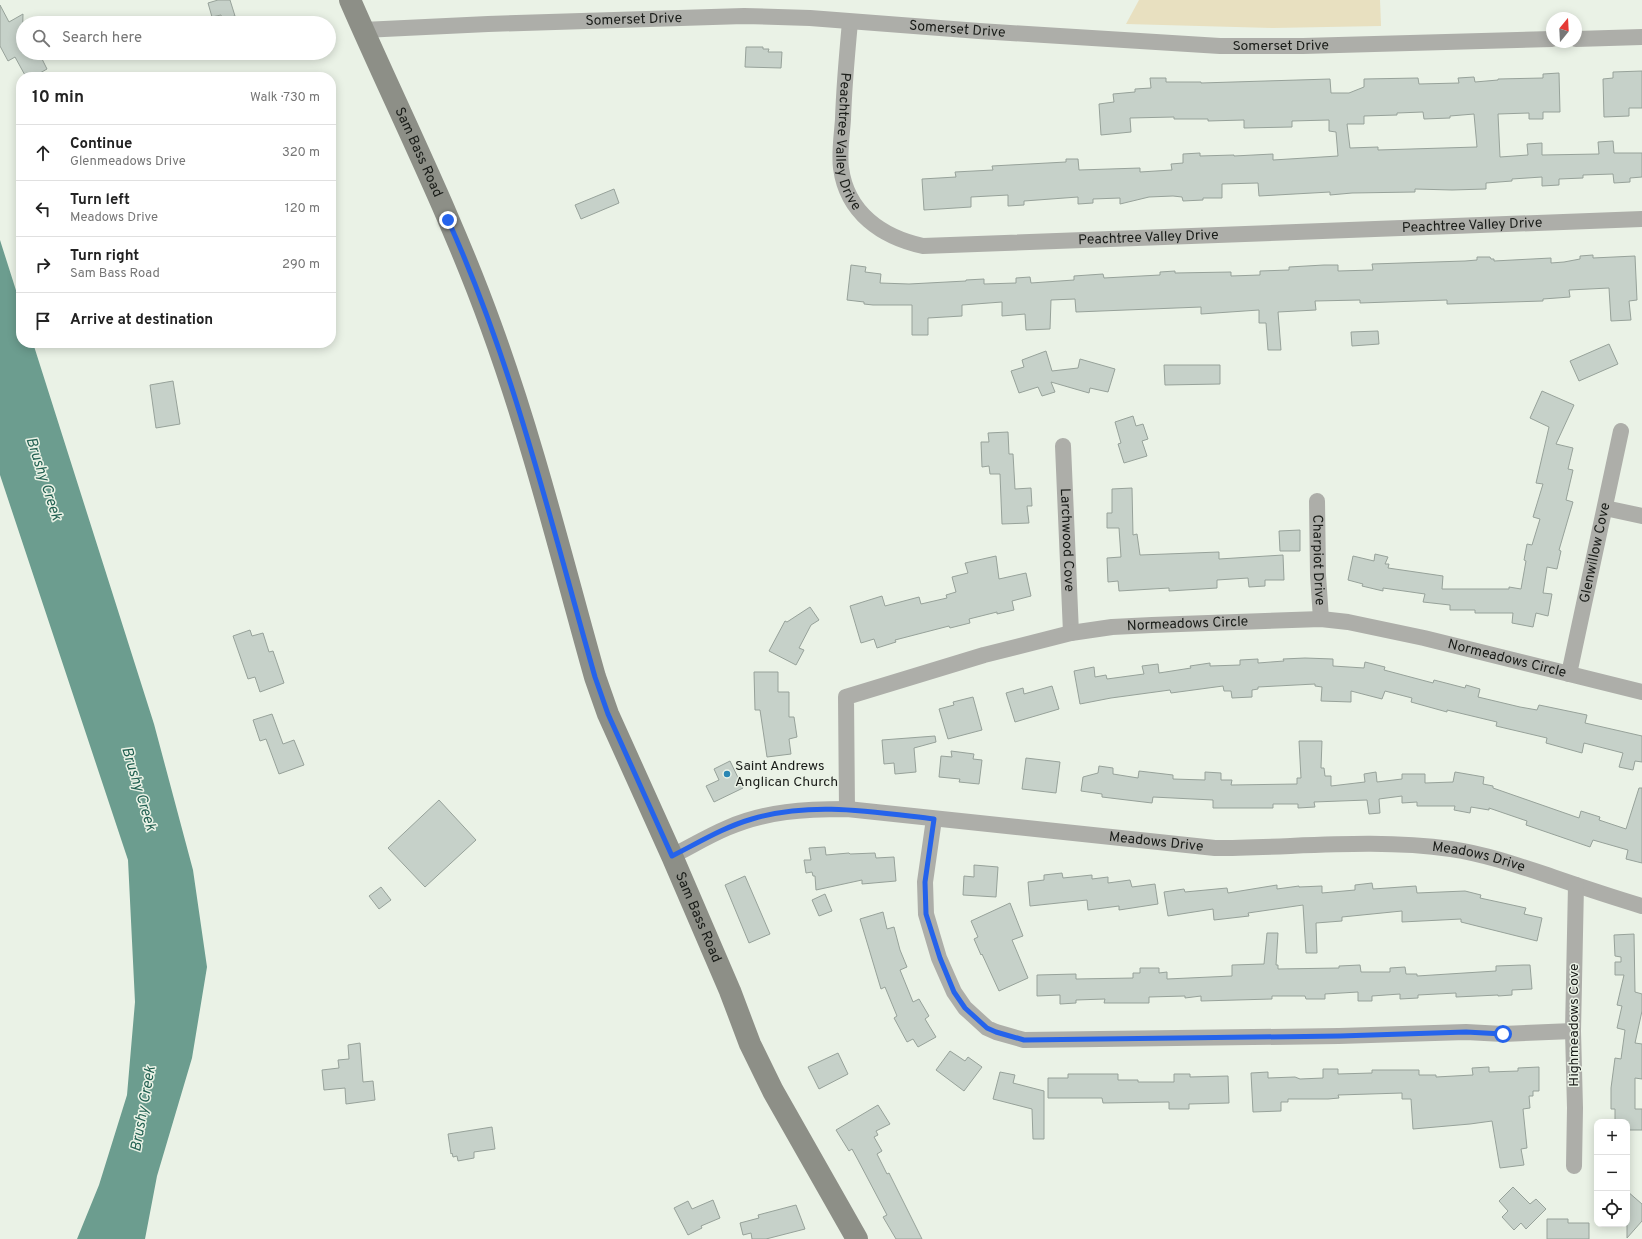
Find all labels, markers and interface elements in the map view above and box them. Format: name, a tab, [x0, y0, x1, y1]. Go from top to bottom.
street label: Somerset Drive	[585, 9, 682, 29]
north arrow	[1546, 12, 1582, 48]
search box	[16, 16, 336, 60]
street label: Somerset Drive	[908, 17, 1006, 41]
icon: search	[30, 27, 52, 49]
text: Search here	[62, 29, 142, 48]
street label: Somerset Drive	[1232, 37, 1329, 55]
street label: Peachtree Valley Drive	[832, 72, 865, 214]
text: 10 min	[32, 87, 84, 109]
text: Walk · 730 m	[250, 90, 320, 106]
street label: Sam Bass Road	[391, 105, 446, 200]
text: Continue	[70, 135, 132, 154]
icon: ahead	[32, 142, 54, 164]
text: 320 m	[282, 145, 320, 161]
text: Glenmeadows Drive	[70, 154, 186, 170]
text: Turn left	[70, 191, 130, 210]
icon: left	[32, 198, 54, 220]
text: 120 m	[285, 201, 320, 217]
text: Meadows Drive	[70, 210, 158, 226]
route end	[439, 211, 457, 229]
street label: Peachtree Valley Drive	[1402, 214, 1543, 237]
street label: Peachtree Valley Drive	[1078, 226, 1219, 249]
text: Turn right	[70, 247, 139, 266]
icon: right	[32, 254, 54, 276]
text: 290 m	[282, 257, 320, 273]
text: Sam Bass Road	[70, 266, 160, 282]
icon: arrive	[32, 310, 54, 332]
text: Arrive at destination	[70, 311, 213, 330]
water label: Brushy Creek	[21, 435, 66, 524]
street label: Larchwood Cove	[1056, 488, 1078, 592]
street label: Glenwillow Cove	[1576, 501, 1614, 605]
street label: Charpiot Drive	[1309, 514, 1329, 606]
street label: Normeadows Circle	[1126, 613, 1249, 635]
street label: Normeadows Circle	[1446, 636, 1568, 681]
water label: Brushy Creek	[116, 745, 160, 834]
place label: Saint Andrews Anglican Church	[735, 758, 838, 791]
marker: Saint Andrews Anglican Church	[722, 769, 732, 779]
street label: Meadows Drive	[1108, 828, 1204, 855]
street label: Meadows Drive	[1431, 838, 1527, 876]
street label: Sam Bass Road	[671, 869, 725, 965]
street label: Highmeadows Cove	[1566, 963, 1583, 1087]
route start	[1494, 1025, 1512, 1043]
water label: Brushy Creek	[127, 1064, 161, 1153]
map controls	[1594, 1119, 1630, 1227]
button: +	[1594, 1119, 1630, 1155]
button: −	[1594, 1155, 1630, 1191]
button: locate	[1594, 1191, 1630, 1227]

